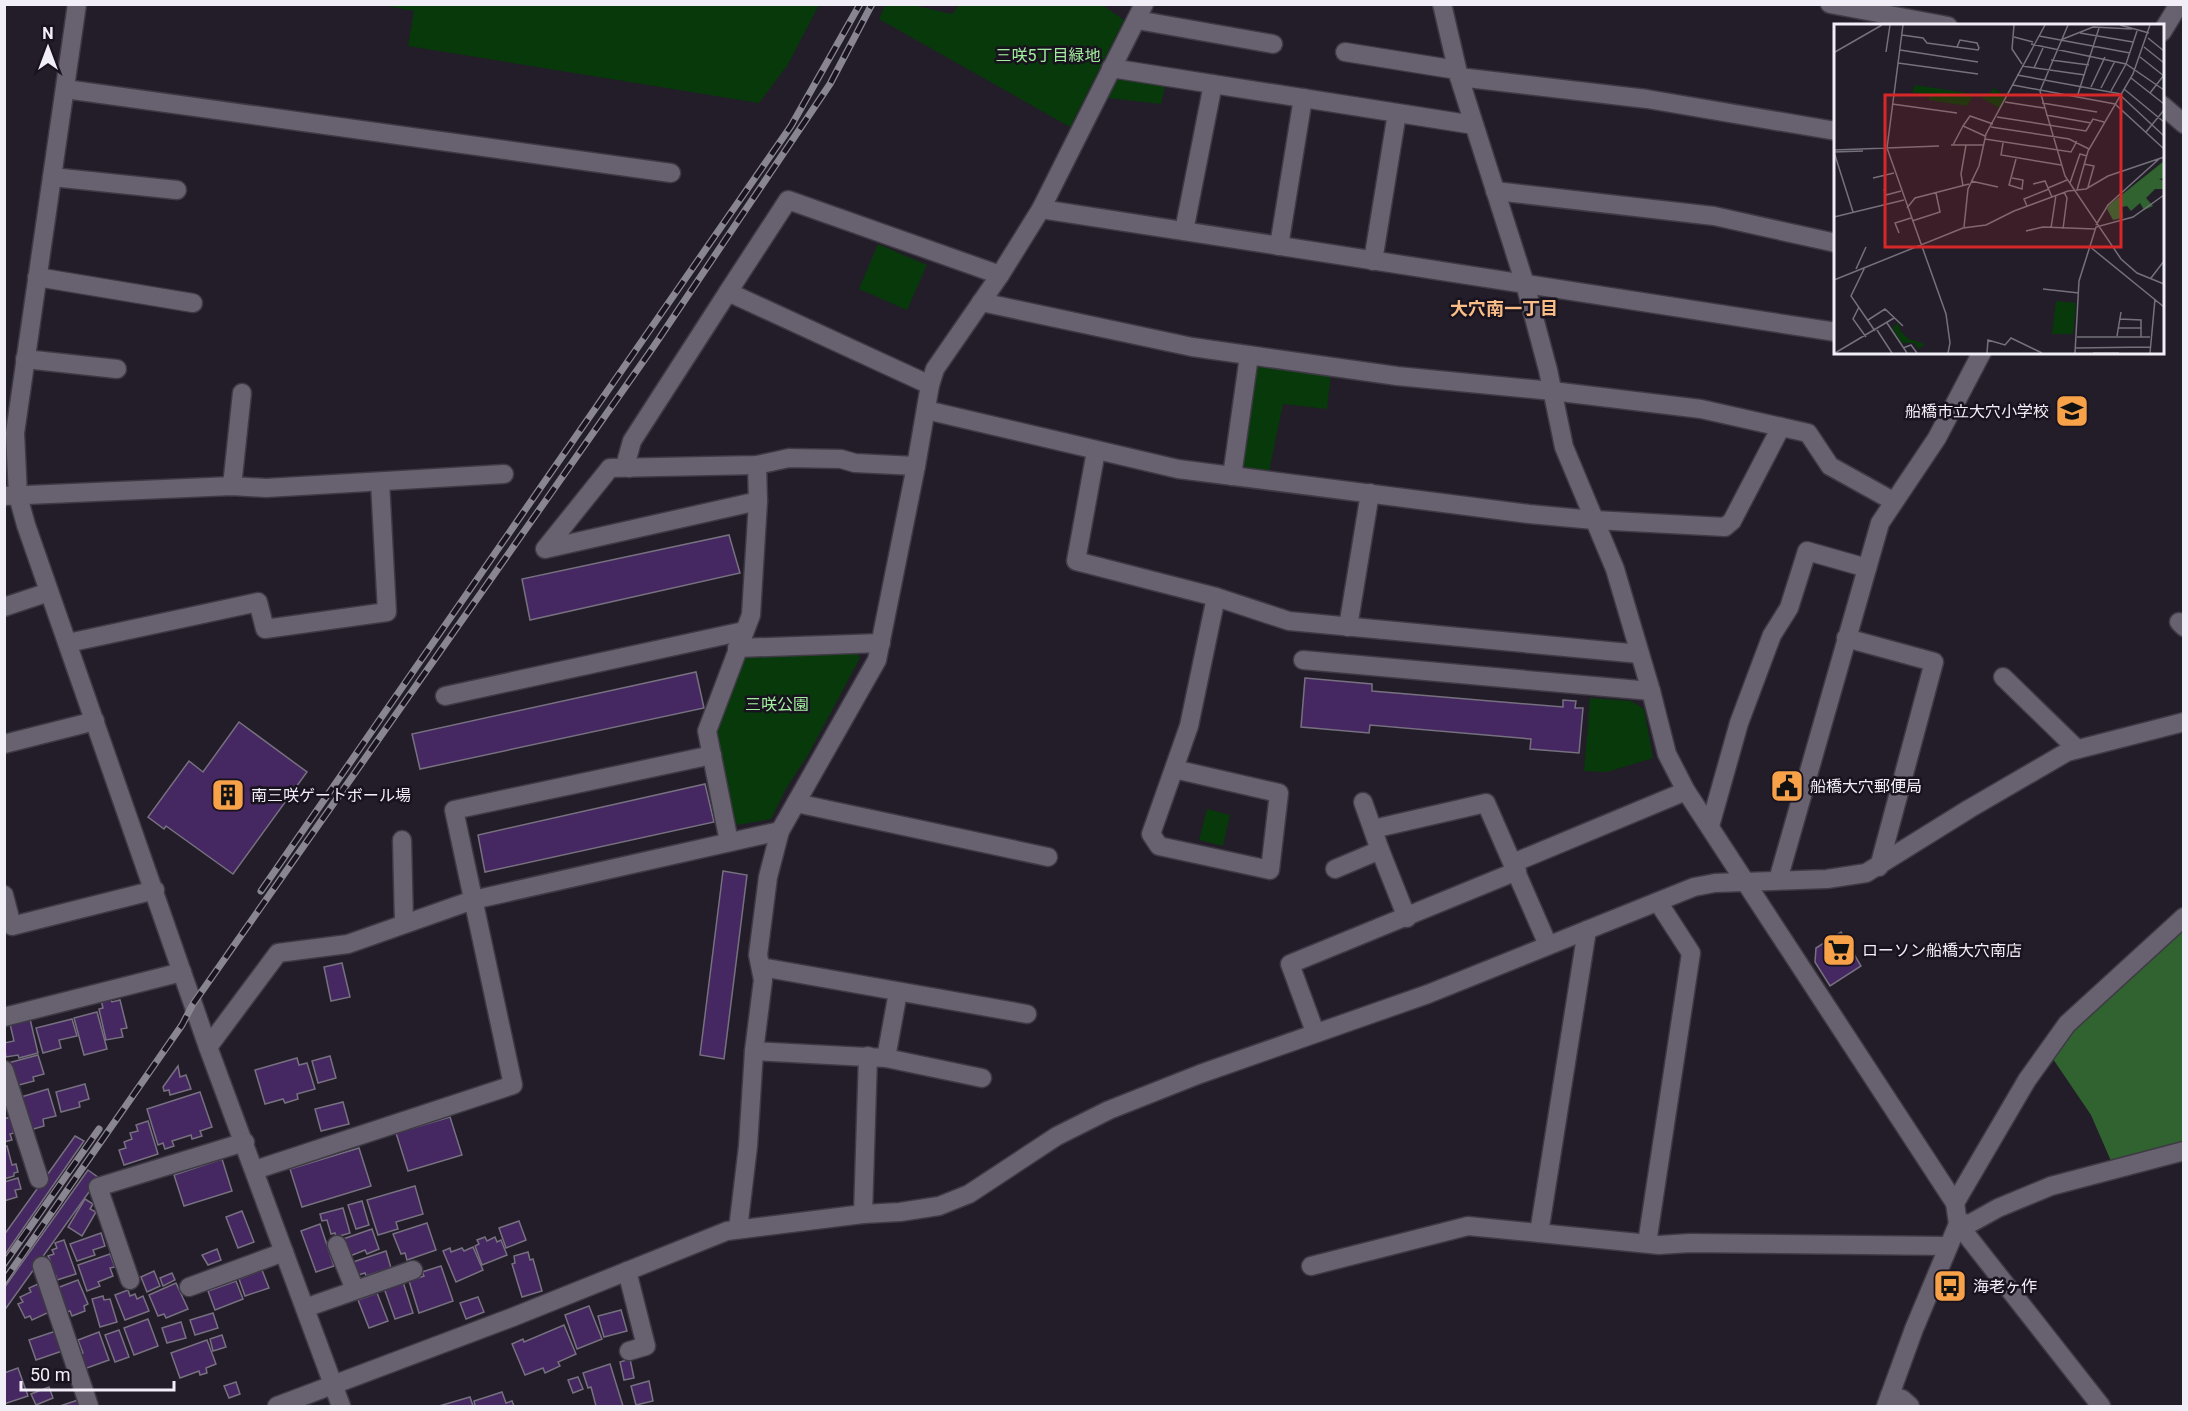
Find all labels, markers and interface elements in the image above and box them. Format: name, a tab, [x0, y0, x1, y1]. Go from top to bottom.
north arrow	[18, 18, 78, 78]
text: N	[42, 24, 54, 43]
inset map	[1834, 24, 2164, 354]
park label: 三咲5丁目緑地	[996, 46, 1101, 65]
district label: 大穴南一丁目	[1450, 298, 1558, 319]
school or university icon: 船橋市立大穴小学校	[2054, 393, 2090, 429]
place label: 船橋市立大穴小学校	[1905, 402, 2049, 421]
park label: 三咲公園	[745, 695, 809, 714]
public building icon: 船橋大穴郵便局	[1769, 768, 1805, 804]
building icon: 南三咲ゲートボール場	[210, 777, 246, 813]
place label: 船橋大穴郵便局	[1810, 777, 1922, 796]
place label: 南三咲ゲートボール場	[251, 786, 411, 805]
supermarket icon: ローソン船橋大穴南店	[1821, 932, 1857, 968]
place label: ローソン船橋大穴南店	[1862, 941, 2022, 960]
bus stop icon: 海老ヶ作	[1932, 1268, 1968, 1304]
place label: 海老ヶ作	[1973, 1277, 2037, 1296]
scale bar	[21, 1354, 174, 1392]
text: 50 m	[30, 1364, 70, 1385]

